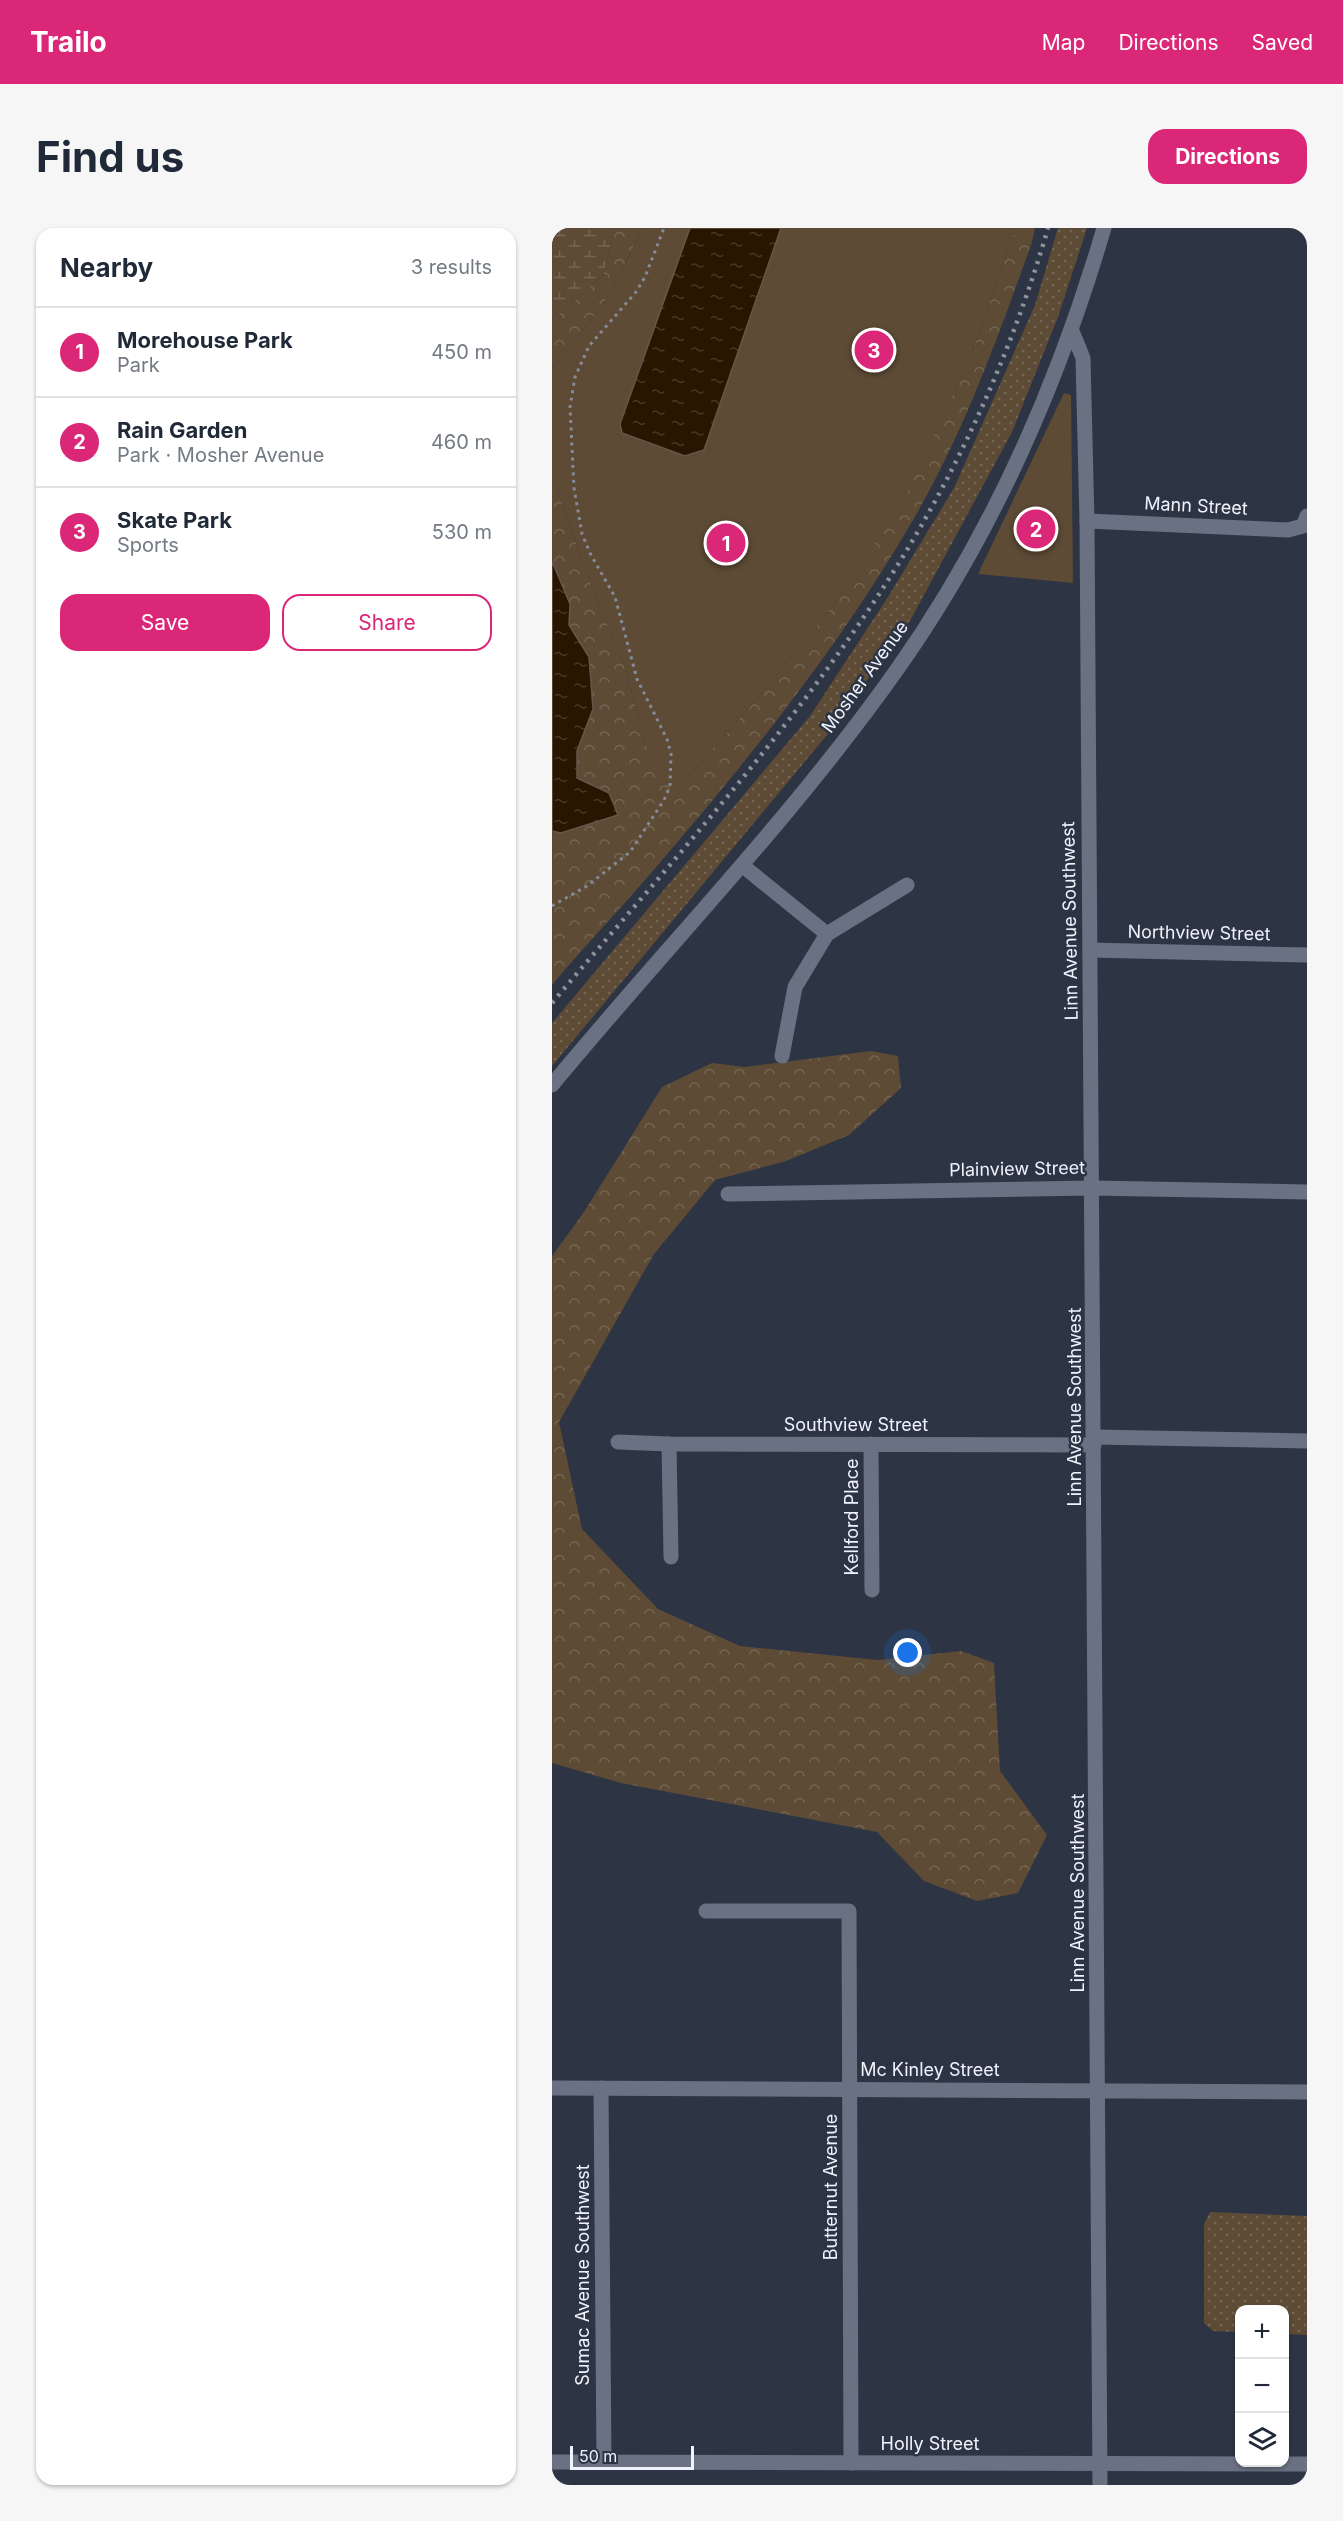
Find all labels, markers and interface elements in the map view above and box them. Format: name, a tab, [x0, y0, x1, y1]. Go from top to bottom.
text: Trailo	[30, 25, 107, 59]
text: Map	[1042, 30, 1085, 55]
text: Directions	[1118, 30, 1219, 55]
text: Saved	[1252, 30, 1313, 55]
button: Directions	[1148, 129, 1307, 184]
text: Find us	[36, 131, 184, 182]
text: Nearby	[60, 252, 153, 283]
text: 3 results	[411, 255, 492, 279]
text: Morehouse Park	[117, 327, 293, 353]
pin: 3	[854, 328, 894, 372]
text: 1	[75, 340, 84, 364]
text: 450 m	[431, 340, 492, 364]
text: Park	[117, 353, 160, 377]
text: Rain Garden	[117, 417, 247, 443]
text: 2	[73, 430, 86, 454]
text: 460 m	[431, 430, 492, 454]
text: Park · Mosher Avenue	[117, 443, 324, 467]
street label: Mann Street	[1144, 492, 1248, 519]
pin: 2	[1016, 506, 1056, 552]
text: Skate Park	[117, 507, 232, 533]
text: 3	[73, 520, 86, 544]
text: 530 m	[432, 520, 492, 544]
pin: 1	[706, 520, 746, 566]
text: Sports	[117, 533, 179, 557]
button: Save	[60, 594, 270, 651]
button: Share	[282, 594, 492, 651]
street label: Mosher Avenue	[817, 617, 912, 737]
street label: Linn Avenue Southwest	[1057, 821, 1082, 1021]
street label: Northview Street	[1127, 921, 1271, 944]
street label: Plainview Street	[949, 1157, 1085, 1180]
street label: Linn Avenue Southwest	[1064, 1307, 1085, 1506]
street label: Southview Street	[784, 1414, 928, 1435]
street label: Kellford Place	[841, 1459, 862, 1575]
your location	[893, 1638, 922, 1667]
street label: Linn Avenue Southwest	[1067, 1793, 1088, 1992]
street label: Mc Kinley Street	[860, 2059, 1000, 2080]
street label: Butternut Avenue	[820, 2114, 841, 2260]
street label: Sumac Avenue Southwest	[572, 2164, 593, 2386]
map controls	[1235, 2305, 1289, 2467]
button: +	[1235, 2305, 1289, 2359]
button: −	[1235, 2359, 1289, 2413]
button: layers	[1235, 2413, 1289, 2467]
street label: Holly Street	[881, 2433, 980, 2454]
scale bar	[570, 2443, 694, 2470]
text: 50 m	[579, 2446, 617, 2466]

